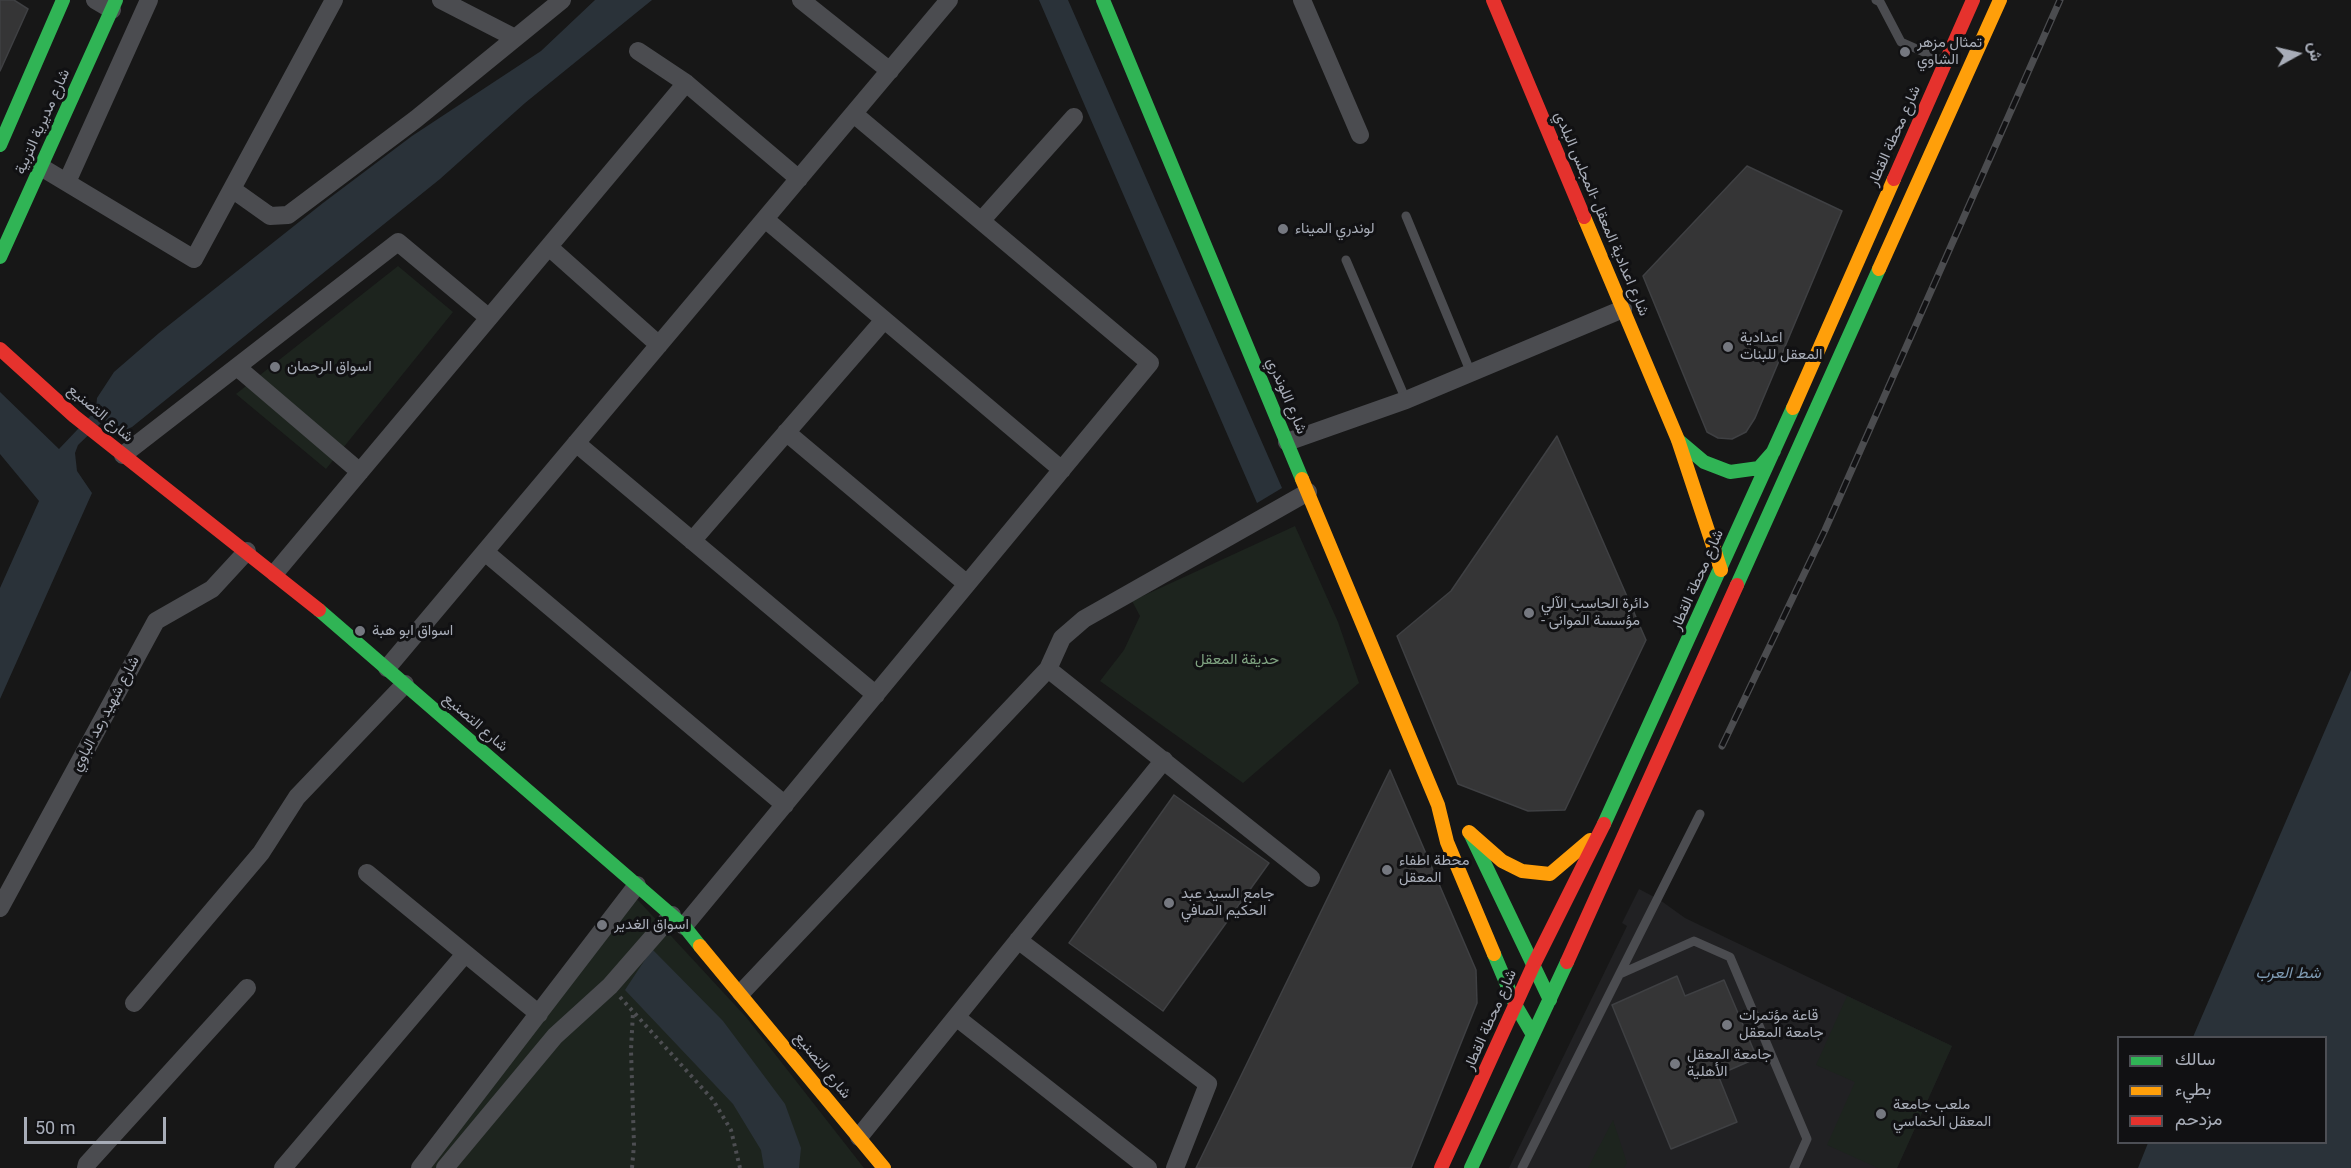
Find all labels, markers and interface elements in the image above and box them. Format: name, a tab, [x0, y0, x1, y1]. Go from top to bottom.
north arrow	[2267, 24, 2327, 84]
place label: تمثال مزهر الشاوي	[1917, 34, 1982, 69]
text: ش	[2305, 41, 2326, 62]
marker: تمثال مزهر الشاوي	[1898, 45, 1912, 59]
street label: شارع مديرية التربية	[12, 67, 74, 177]
street label: شارع محطة القطار	[1865, 83, 1925, 189]
street label: شارع اعدادية المعقل -المجلس البلدي	[1550, 109, 1652, 319]
place label: لوندري الميناء	[1295, 220, 1375, 238]
marker: لوندري الميناء	[1276, 222, 1290, 236]
place label: اعدادية المعقل للبنات	[1740, 329, 1823, 364]
marker: اعدادية المعقل للبنات	[1721, 340, 1735, 354]
street label: شارع اللوندري	[1262, 355, 1310, 437]
place label: اسواق الرحمان	[287, 358, 372, 376]
marker: اسواق الرحمان	[268, 360, 282, 374]
street label: شارع التصنيع	[63, 381, 137, 447]
street label: شارع محطة القطار	[1668, 527, 1728, 633]
place label: دائرة الحاسب الآلي - مؤسسة الموانى	[1541, 595, 1649, 630]
marker: دائرة الحاسب الآلي - مؤسسة الموانى	[1522, 606, 1536, 620]
place label: اسواق ابو هبة	[372, 622, 453, 640]
marker: اسواق ابو هبة	[353, 624, 367, 638]
park label: حديقة المعقل	[1195, 651, 1279, 669]
street label: شارع شهيد رعد الباوي	[68, 653, 144, 775]
street label: شارع التصنيع	[439, 690, 511, 756]
place label: محطة اطفاء المعقل	[1399, 852, 1470, 887]
marker: محطة اطفاء المعقل	[1380, 863, 1394, 877]
place label: جامع السيد عبد الحكيم الصافي	[1181, 885, 1274, 920]
marker: جامع السيد عبد الحكيم الصافي	[1162, 896, 1176, 910]
place label: اسواق الغدير	[614, 916, 689, 934]
marker: اسواق الغدير	[595, 918, 609, 932]
water label: شط العرب	[2255, 964, 2321, 984]
street label: شارع محطة القطار	[1461, 967, 1521, 1073]
place label: قاعة مؤتمرات جامعة المعقل	[1739, 1007, 1824, 1042]
marker: قاعة مؤتمرات جامعة المعقل	[1720, 1018, 1734, 1032]
street label: شارع التصنيع	[790, 1029, 854, 1103]
legend	[2117, 1036, 2327, 1144]
place label: جامعة المعقل الأهلية	[1687, 1046, 1772, 1081]
text: سالك	[2175, 1048, 2215, 1069]
marker: جامعة المعقل الأهلية	[1668, 1057, 1682, 1071]
text: بطيء	[2175, 1078, 2211, 1099]
place label: ملعب جامعة المعقل الخماسي	[1893, 1096, 1991, 1131]
scale bar	[27, 1105, 170, 1143]
marker: ملعب جامعة المعقل الخماسي	[1874, 1107, 1888, 1121]
text: مزدحم	[2175, 1108, 2222, 1129]
text: 50 m	[35, 1117, 75, 1138]

